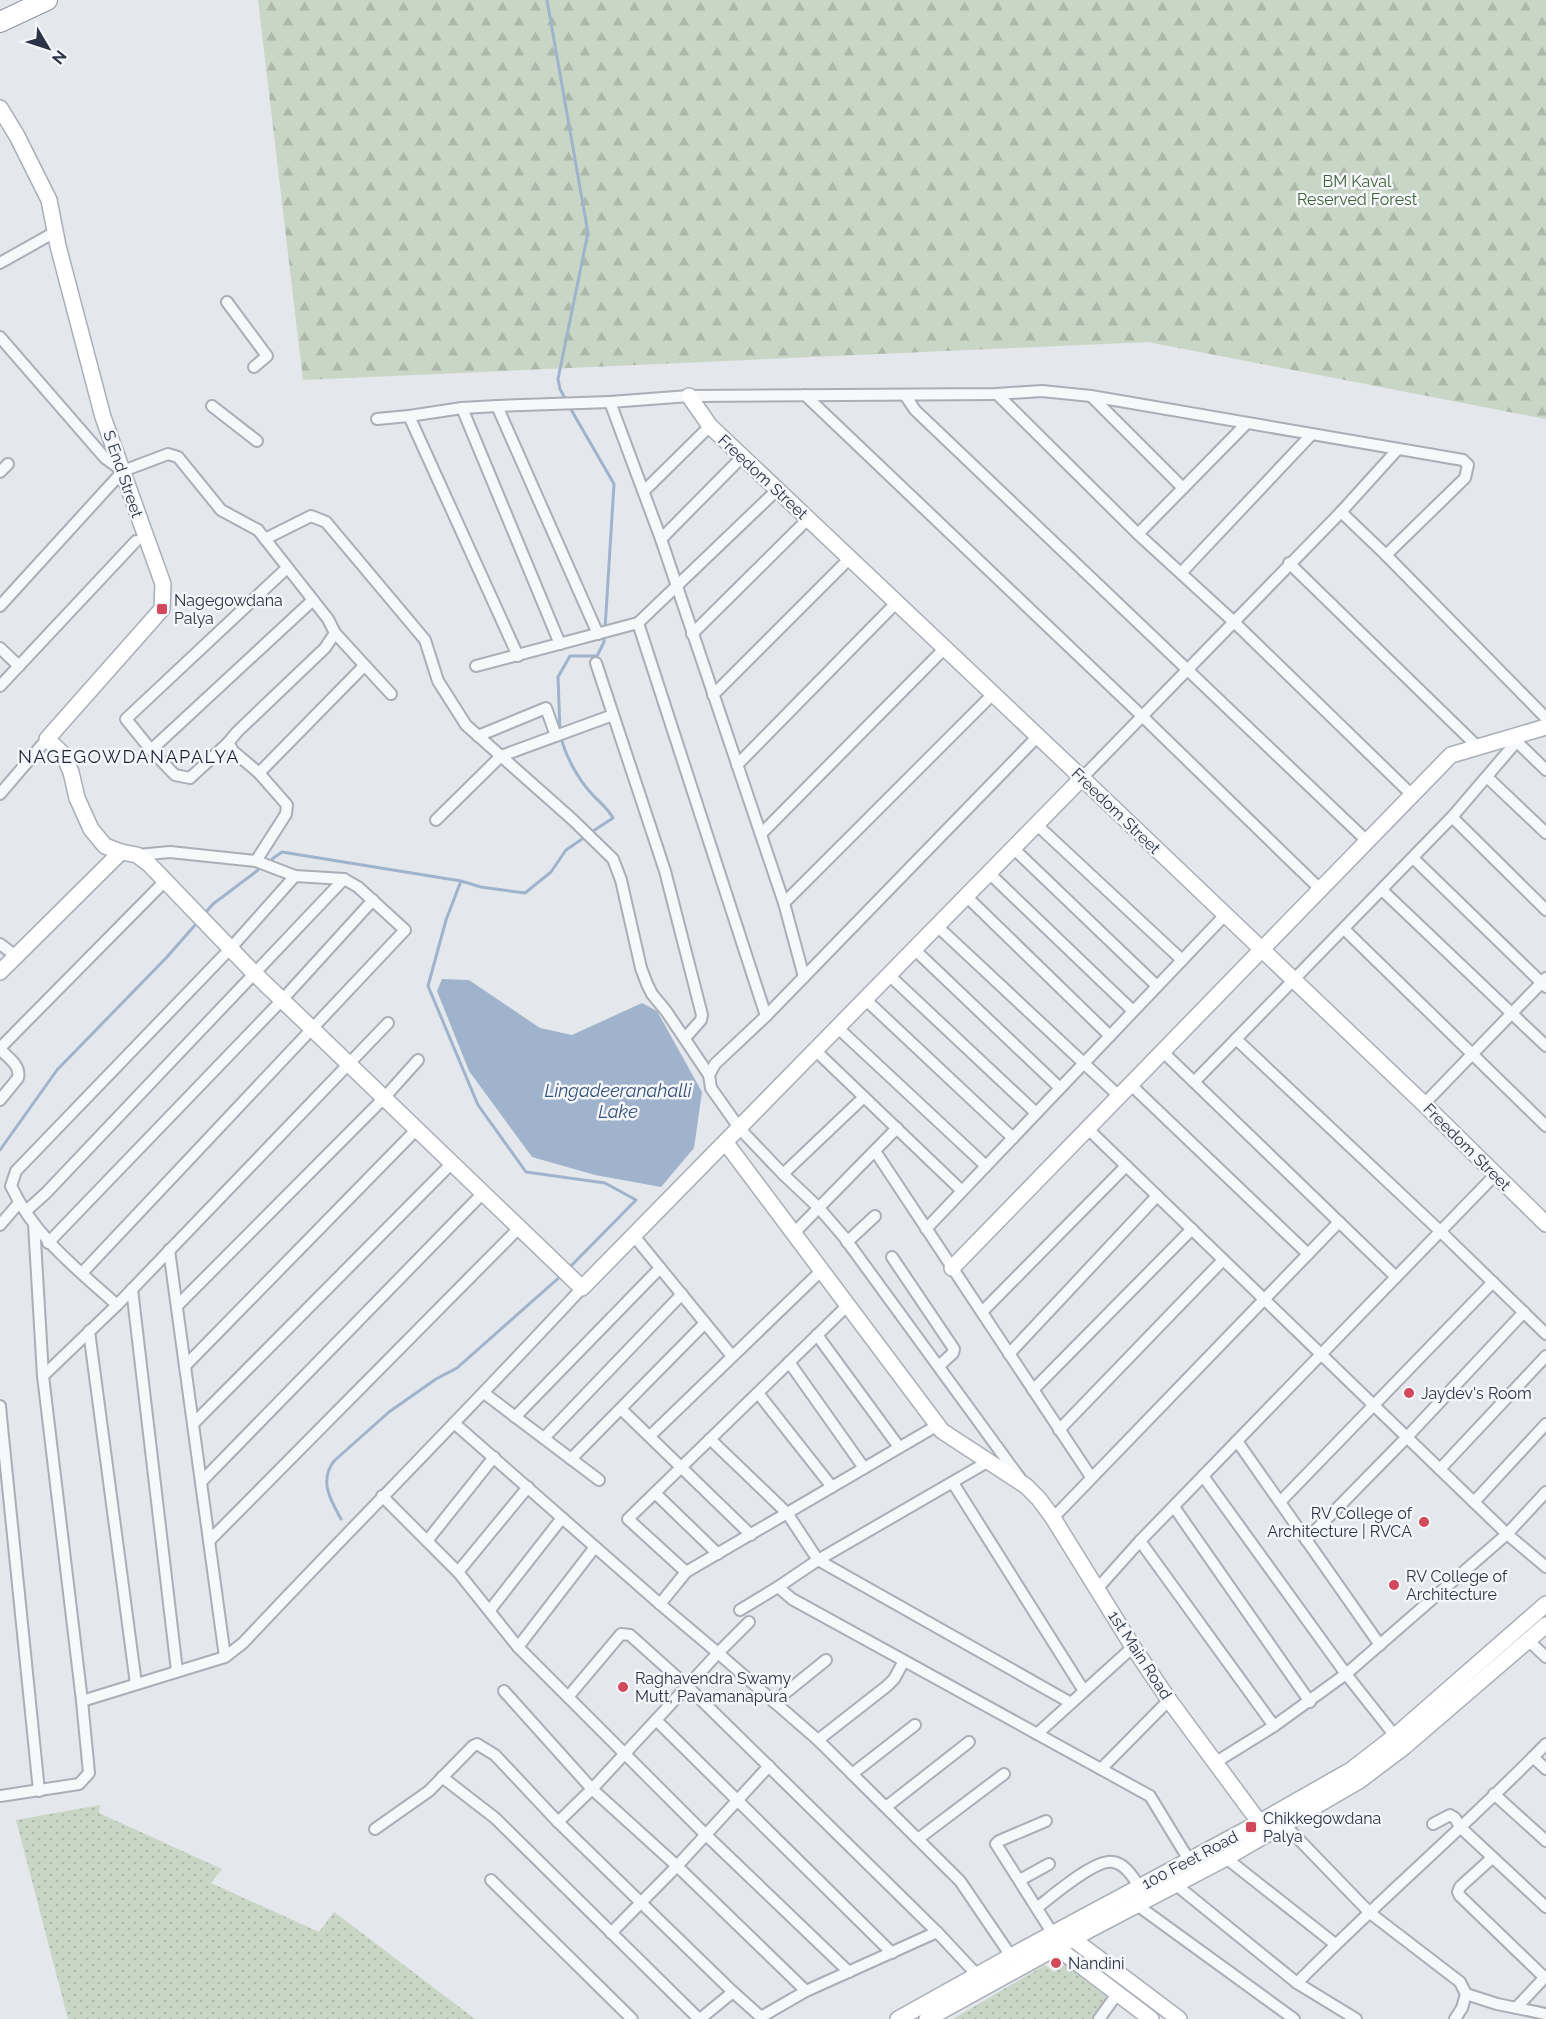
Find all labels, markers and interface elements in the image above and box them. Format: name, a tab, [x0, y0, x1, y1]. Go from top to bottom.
north arrow	[18, 18, 78, 78]
text: N	[48, 46, 70, 68]
park label: BM Kaval Reserved Forest	[1297, 172, 1418, 209]
street label: S End Street	[99, 428, 147, 521]
street label: Freedom Street	[714, 431, 812, 524]
place label: Nagegowdana Palya	[174, 591, 283, 628]
marker: Nagegowdana Palya	[155, 602, 169, 616]
district label: NAGEGOWDANAPALYA	[18, 746, 240, 767]
street label: Freedom Street	[1068, 764, 1165, 858]
water label: Lingadeeranahalli Lake	[544, 1080, 693, 1122]
street label: Freedom Street	[1419, 1099, 1515, 1195]
place label: Jaydev's Room	[1421, 1384, 1532, 1403]
marker: Jaydev's Room	[1402, 1386, 1416, 1400]
place label: RV College of Architecture | RVCA	[1267, 1504, 1413, 1541]
marker: RV College of Architecture | RVCA	[1417, 1515, 1431, 1529]
place label: RV College of Architecture	[1406, 1567, 1508, 1604]
marker: RV College of Architecture	[1387, 1578, 1401, 1592]
street label: 1st Main Road	[1104, 1607, 1176, 1703]
place label: Raghavendra Swamy Mutt, Pavamanapura	[635, 1669, 792, 1706]
marker: Raghavendra Swamy Mutt, Pavamanapura	[616, 1680, 630, 1694]
place label: Chikkegowdana Palya	[1263, 1809, 1381, 1846]
marker: Chikkegowdana Palya	[1244, 1820, 1258, 1834]
street label: 100 Feet Road	[1139, 1827, 1241, 1893]
place label: Nandini	[1068, 1954, 1125, 1973]
marker: Nandini	[1049, 1956, 1063, 1970]

